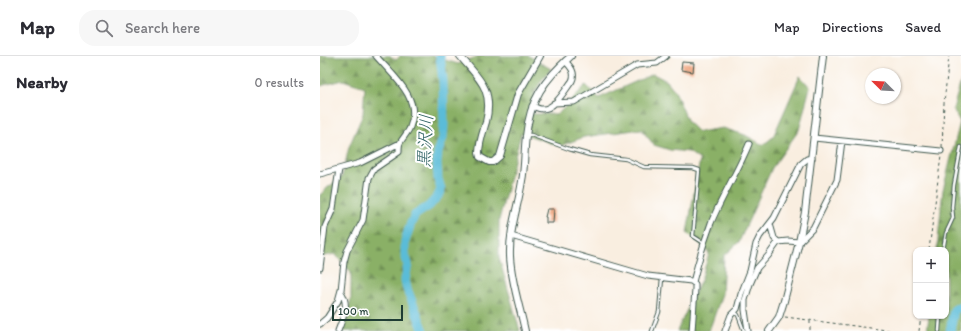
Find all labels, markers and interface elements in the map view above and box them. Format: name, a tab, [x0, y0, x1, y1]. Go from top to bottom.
search box	[79, 10, 359, 46]
text: Map	[20, 16, 55, 39]
icon: search	[93, 17, 115, 39]
text: Search here	[125, 19, 200, 37]
text: Map	[774, 19, 800, 36]
text: Directions	[822, 19, 883, 36]
text: Saved	[905, 19, 941, 36]
north arrow	[865, 68, 901, 104]
text: Nearby	[16, 72, 68, 92]
text: 0 results	[254, 75, 304, 90]
water label: 黒沢川	[413, 113, 437, 169]
map controls	[913, 247, 949, 319]
button: +	[913, 247, 949, 283]
button: −	[913, 283, 949, 319]
scale bar	[332, 303, 403, 322]
text: 100 m	[338, 305, 368, 318]

